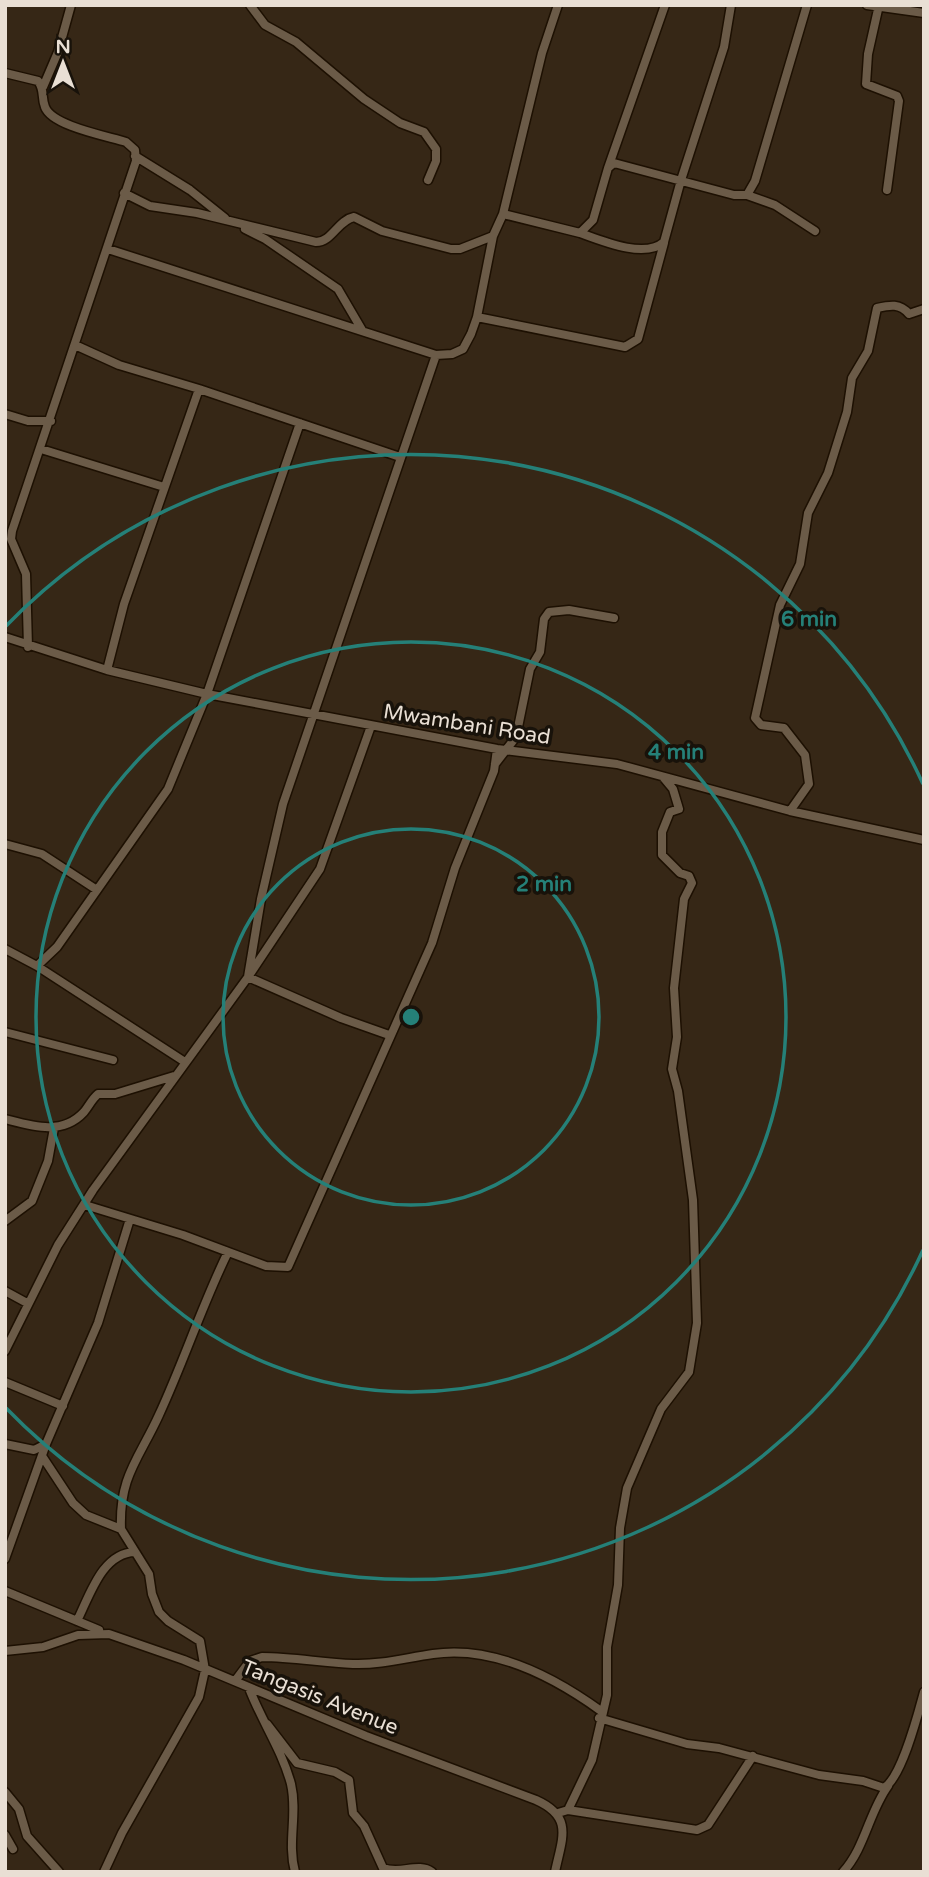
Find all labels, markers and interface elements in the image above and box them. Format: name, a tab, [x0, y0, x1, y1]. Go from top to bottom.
north arrow	[28, 28, 98, 98]
text: N	[55, 36, 71, 58]
text: 6 min	[781, 607, 837, 632]
street label: Mwambani Road	[382, 699, 552, 750]
text: 4 min	[648, 740, 704, 765]
text: 2 min	[516, 872, 572, 897]
centre of rings	[399, 1005, 423, 1029]
street label: Tangasis Avenue	[238, 1655, 402, 1740]

